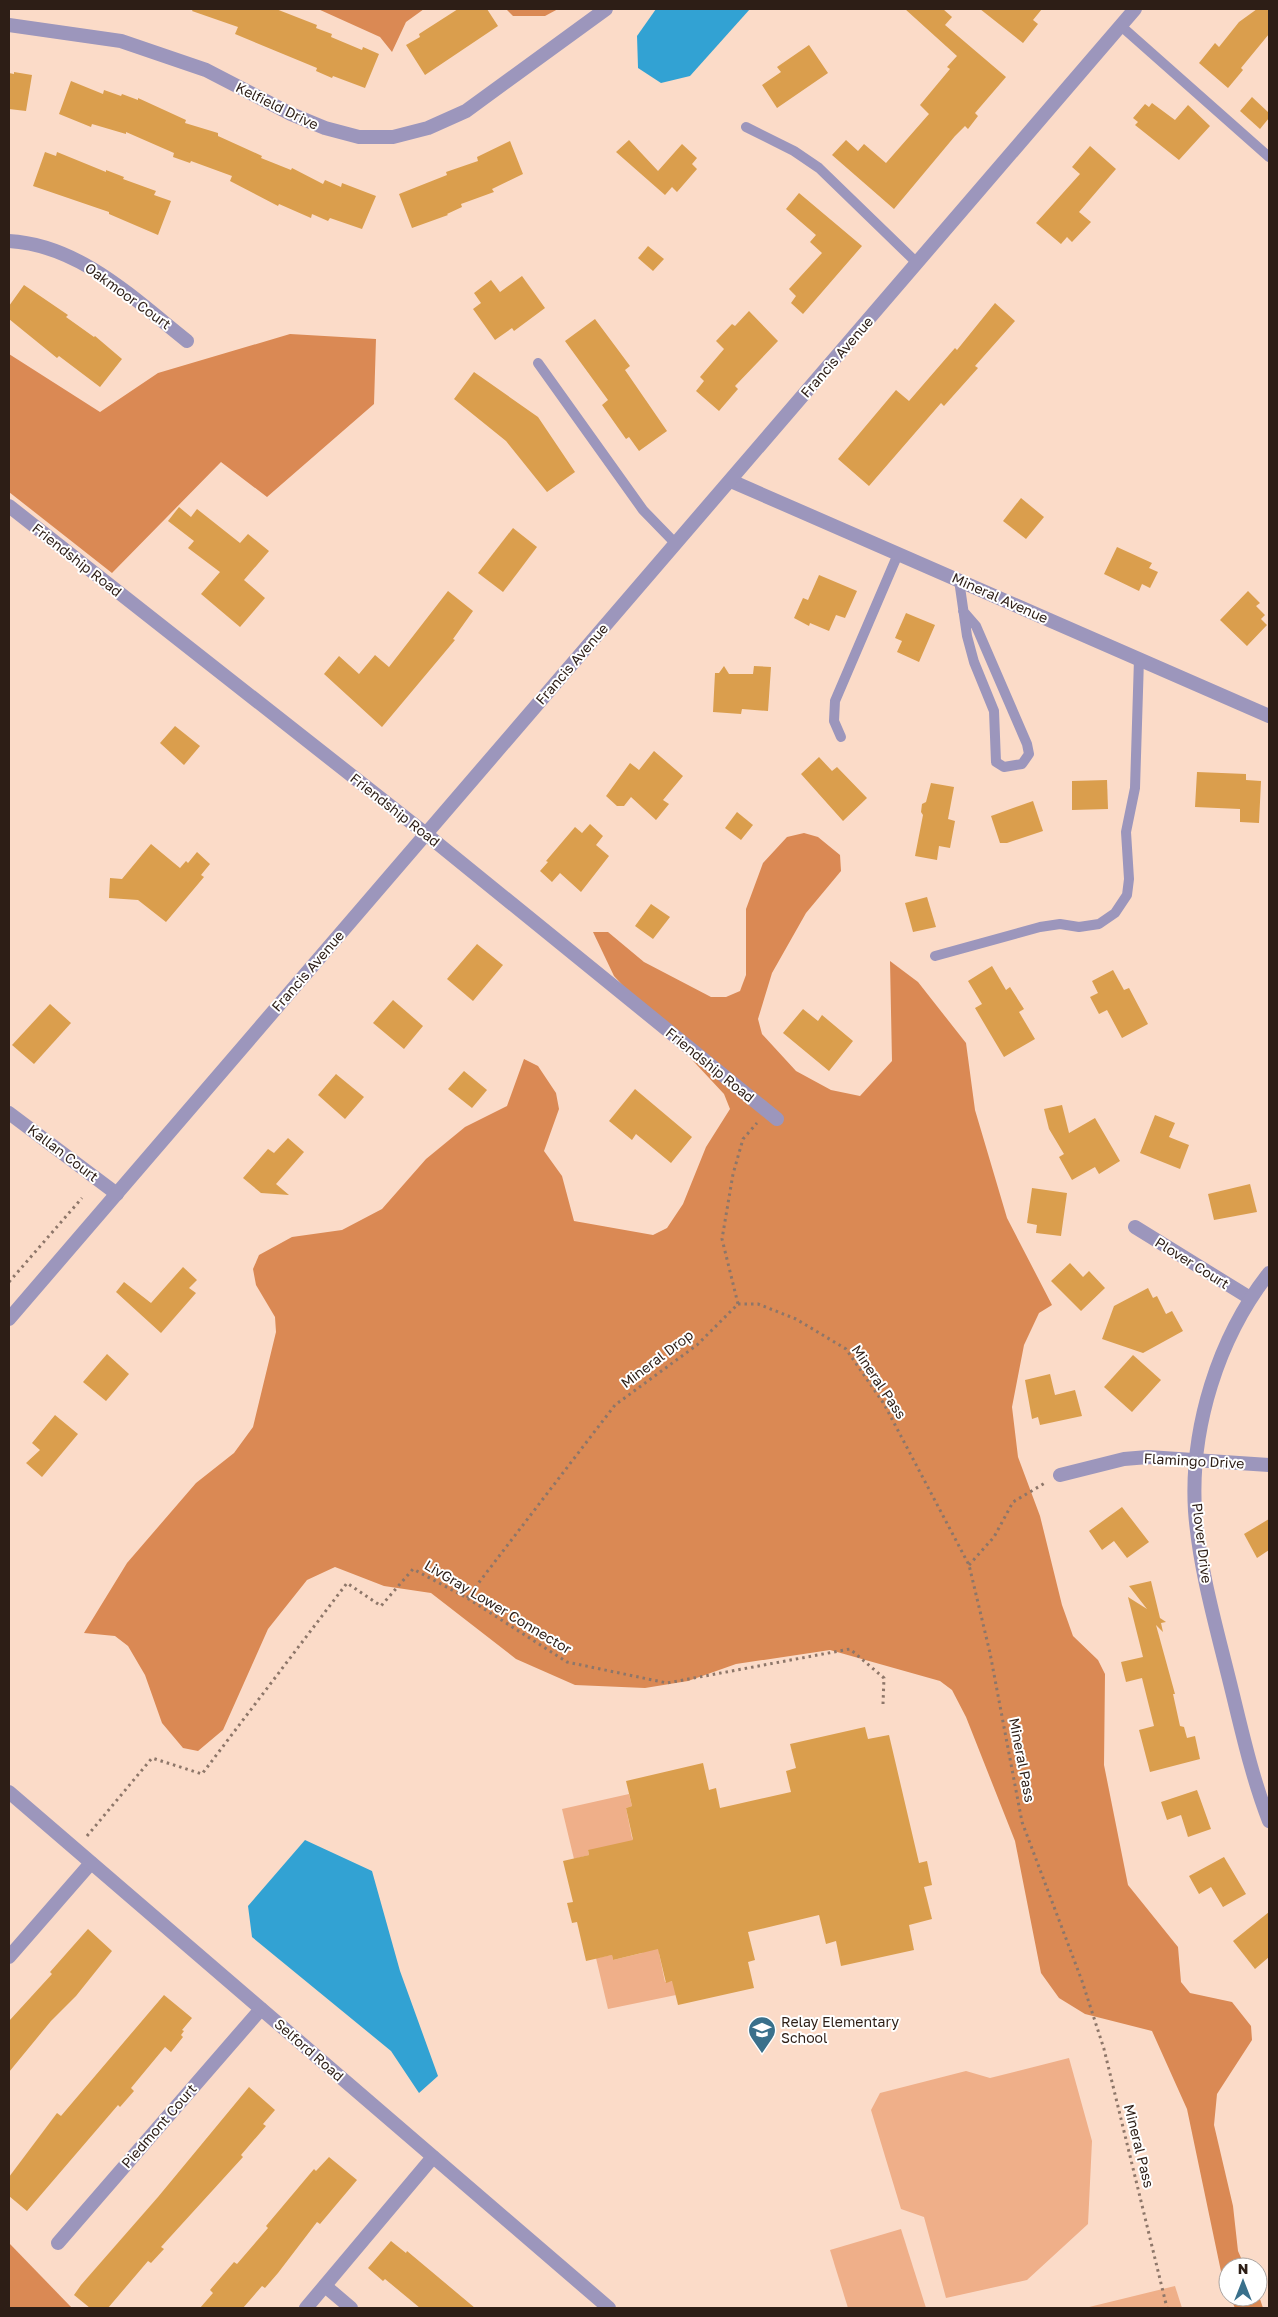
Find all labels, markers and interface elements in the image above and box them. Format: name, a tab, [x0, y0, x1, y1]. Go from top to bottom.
street label: Kelfield Drive	[233, 78, 321, 133]
street label: Oakmoor Court	[82, 259, 175, 332]
street label: Francis Avenue	[797, 313, 876, 401]
street label: Friendship Road	[29, 519, 126, 600]
street label: Mineral Avenue	[950, 569, 1051, 626]
street label: Francis Avenue	[532, 620, 611, 708]
street label: Friendship Road	[347, 769, 444, 850]
street label: Francis Avenue	[268, 927, 347, 1015]
street label: Friendship Road	[663, 1024, 758, 1106]
street label: Kallan Court	[25, 1120, 102, 1185]
street label: Plover Court	[1152, 1233, 1232, 1292]
street label: Mineral Drop	[617, 1326, 696, 1391]
street label: Mineral Pass	[848, 1342, 910, 1422]
street label: Flamingo Drive	[1143, 1449, 1245, 1472]
street label: Plover Drive	[1189, 1502, 1216, 1584]
street label: LivGray Lower Connector	[422, 1556, 575, 1658]
street label: Mineral Pass	[1006, 1716, 1039, 1803]
place label: Relay Elementary School	[781, 2013, 899, 2046]
street label: Selford Road	[271, 2015, 348, 2084]
school or university icon: Relay Elementary School	[747, 2015, 777, 2054]
street label: Piedmont Court	[118, 2080, 200, 2171]
street label: Mineral Pass	[1121, 2102, 1158, 2189]
north arrow	[1218, 2257, 1268, 2307]
text: N	[1238, 2260, 1248, 2277]

